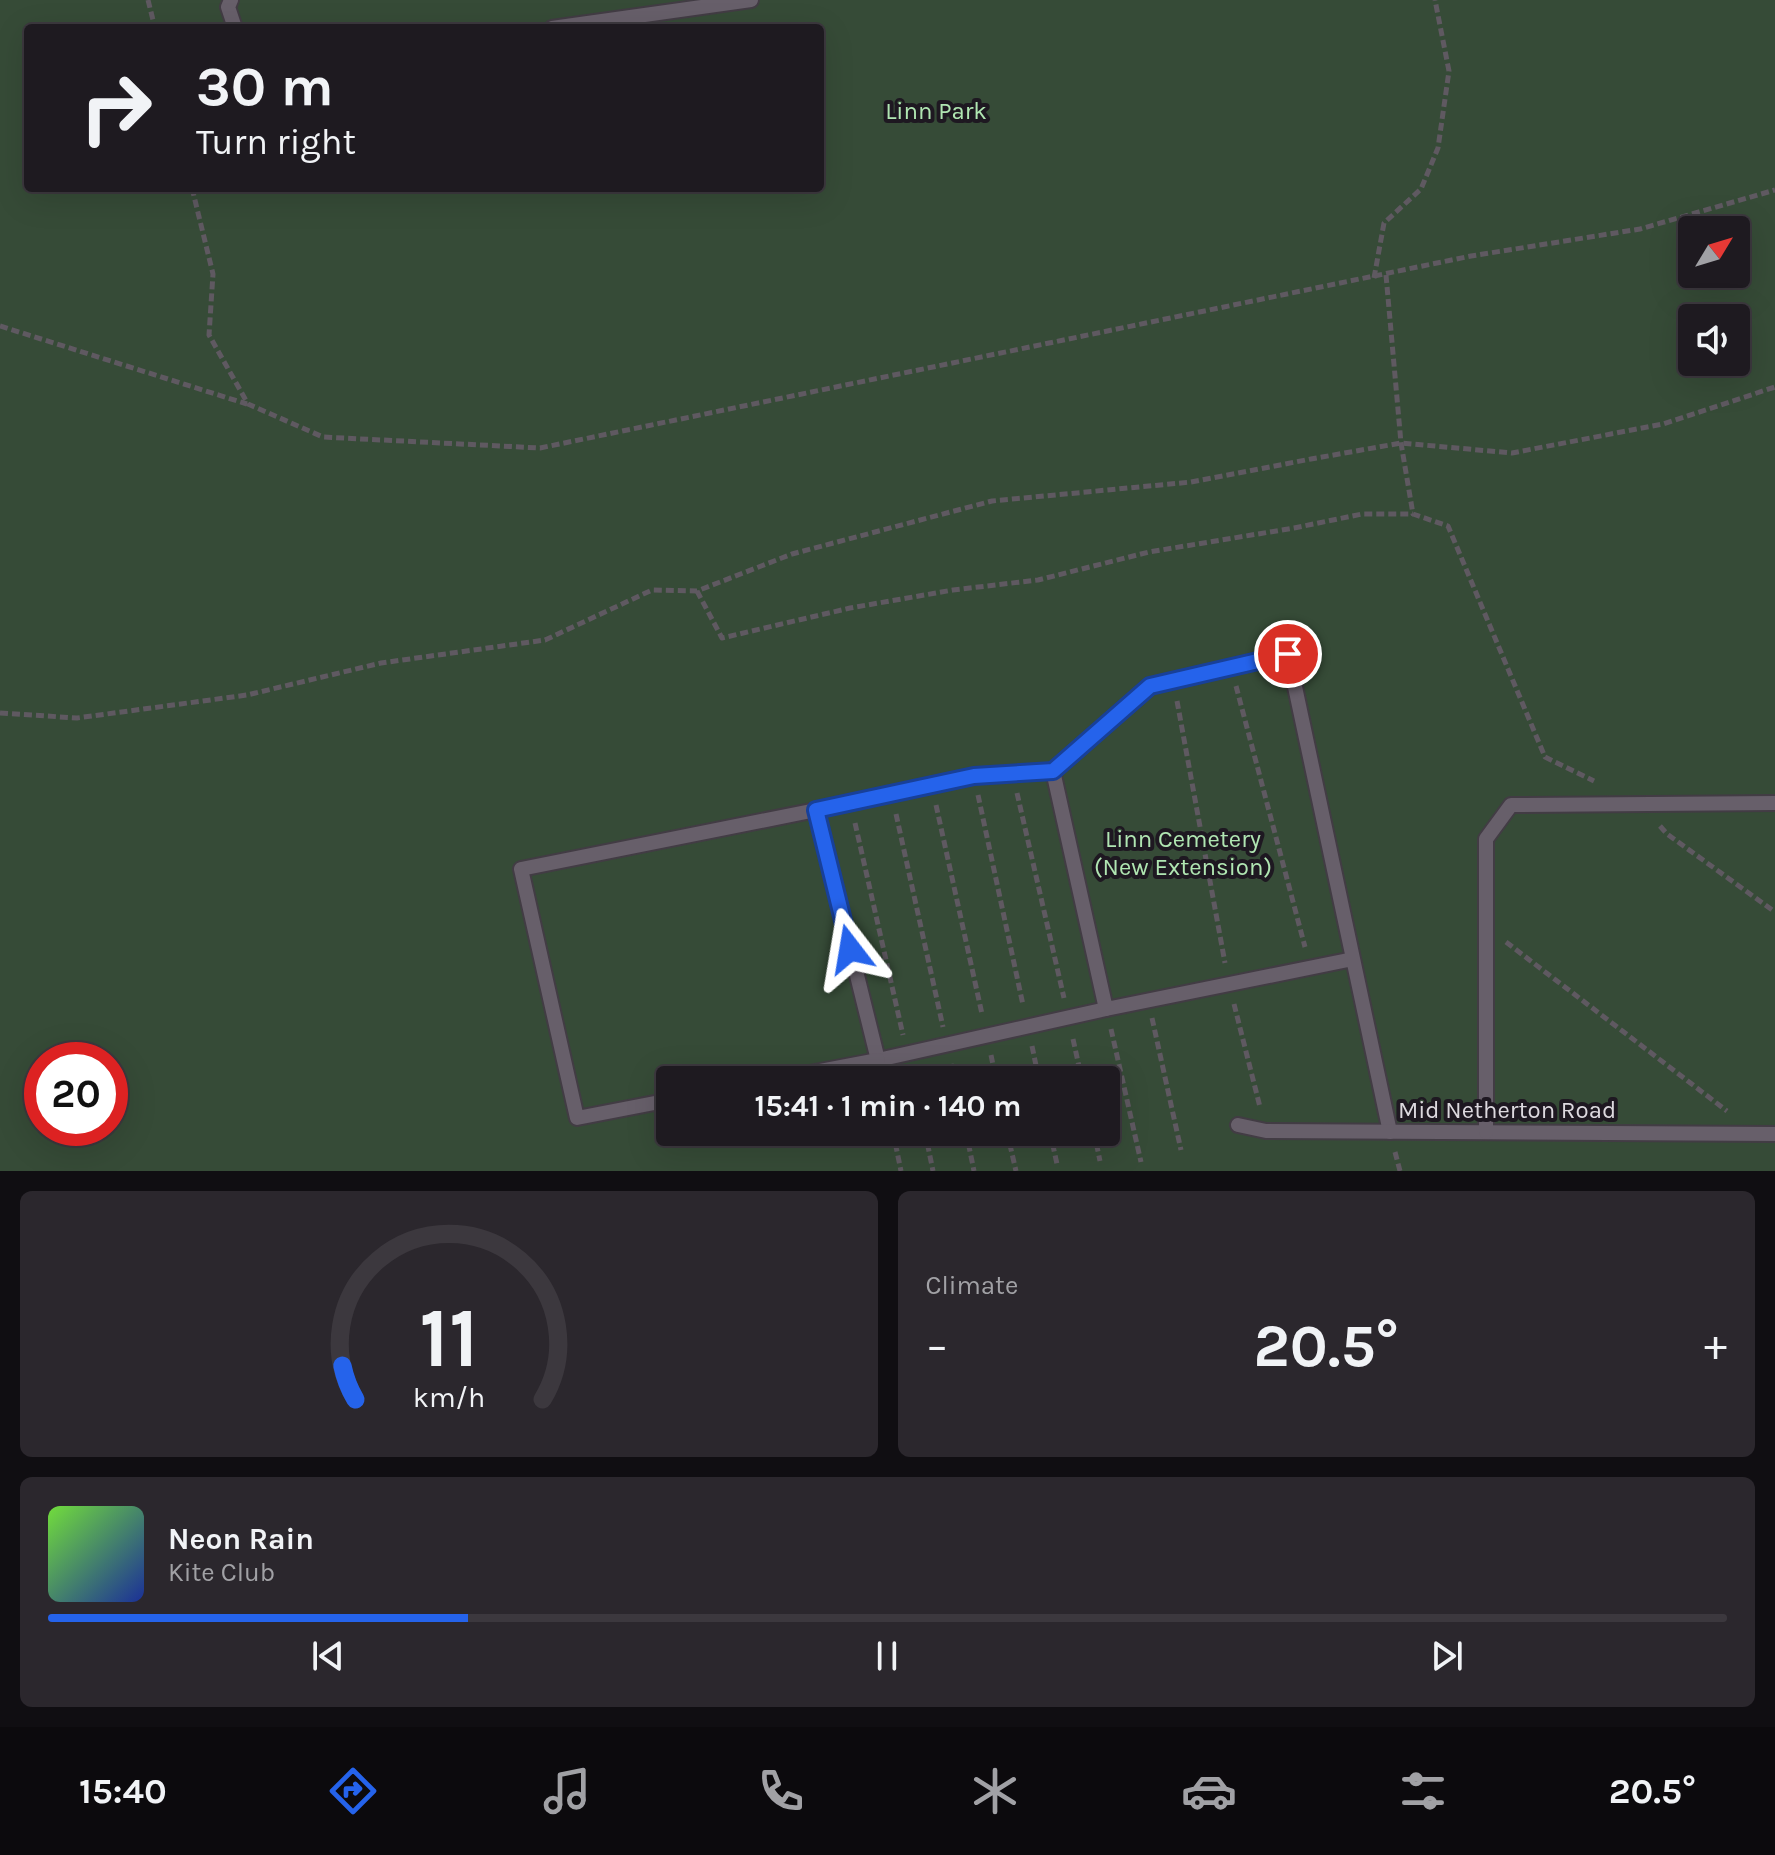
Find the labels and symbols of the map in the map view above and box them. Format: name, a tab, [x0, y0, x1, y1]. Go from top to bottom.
park label: Linn Park	[885, 97, 987, 125]
north arrow	[1678, 216, 1750, 288]
pin	[1254, 620, 1322, 688]
park label: Linn Cemetery (New Extension)	[1094, 825, 1272, 881]
position arrow	[808, 907, 892, 991]
speed limit sign: 20	[24, 1042, 128, 1146]
street label: Mid Netherton Road	[1398, 1096, 1616, 1124]

